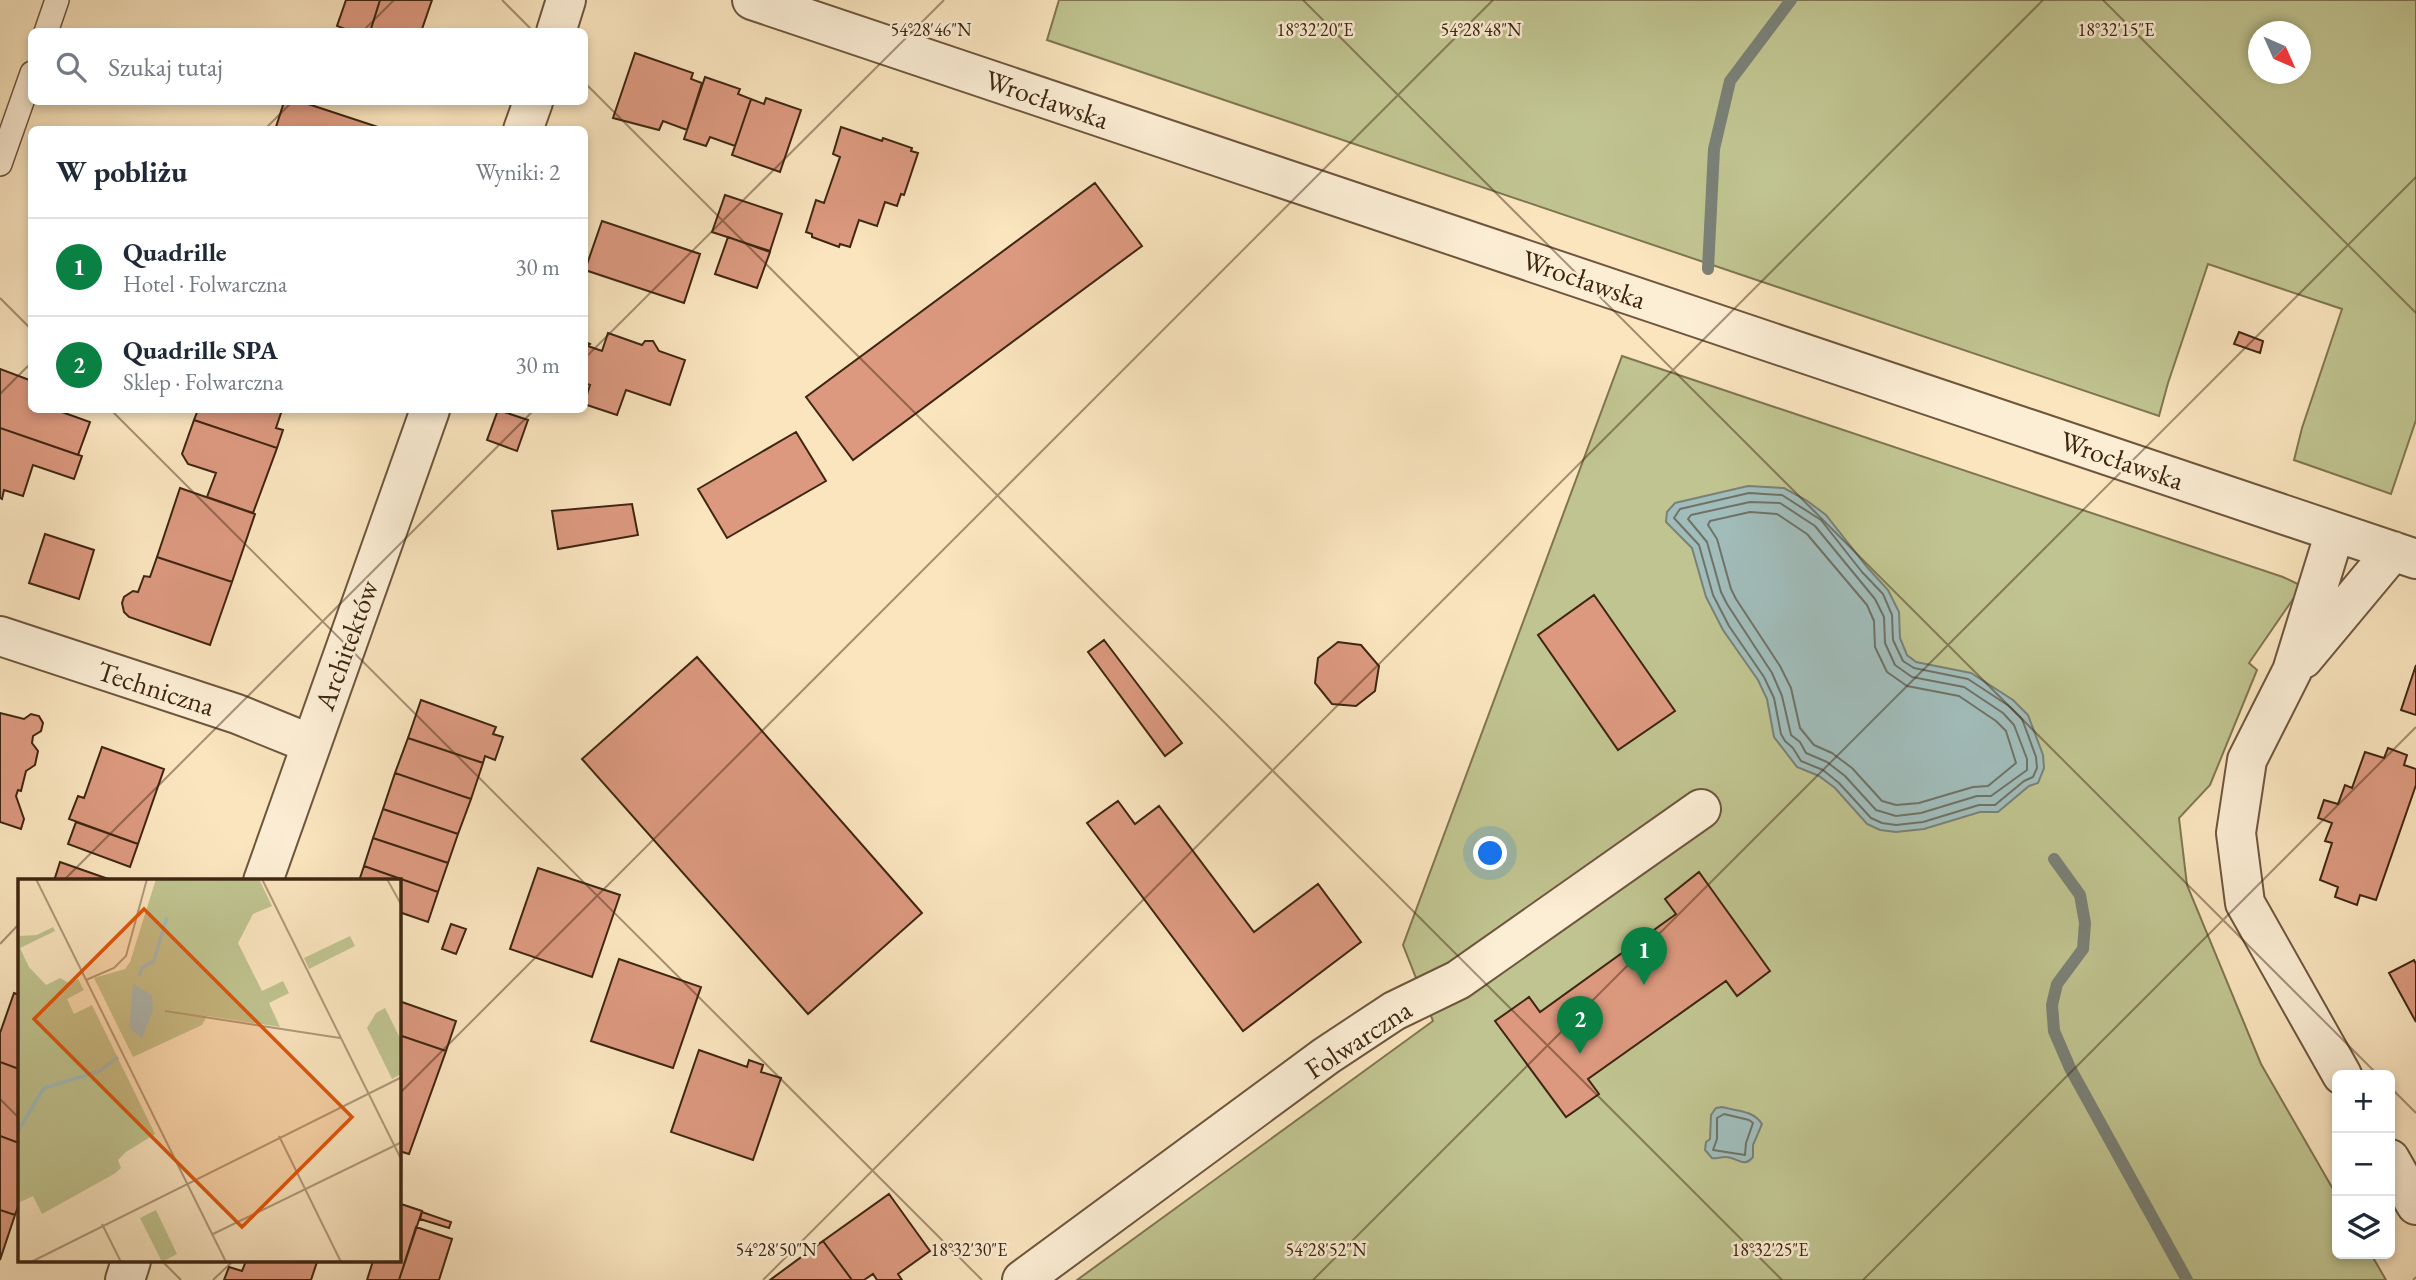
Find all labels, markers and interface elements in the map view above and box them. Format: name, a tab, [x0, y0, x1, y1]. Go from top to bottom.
text: 54°28'46"N	[891, 18, 972, 41]
text: 18°32'20"E	[1277, 18, 1353, 41]
text: 54°28'48"N	[1441, 18, 1522, 41]
text: 18°32'15"E	[2078, 18, 2154, 41]
north arrow	[2248, 21, 2311, 84]
search box	[28, 28, 588, 105]
icon: search	[52, 48, 90, 86]
text: Szukaj tutaj	[108, 50, 223, 84]
street label: Wrocławska	[980, 61, 1114, 137]
text: W pobliżu	[56, 152, 187, 191]
text: Wyniki: 2	[476, 157, 560, 187]
text: Quadrille	[123, 235, 227, 269]
street label: Wrocławska	[1517, 241, 1651, 317]
text: 1	[73, 252, 85, 282]
text: 30 m	[515, 252, 560, 282]
text: Hotel · Folwarczna	[123, 269, 287, 299]
text: Quadrille SPA	[123, 333, 278, 367]
text: 2	[73, 350, 85, 380]
text: 30 m	[515, 350, 560, 380]
text: Sklep · Folwarczna	[123, 367, 283, 397]
street label: Wrocławska	[2055, 422, 2189, 498]
street label: Architektów	[306, 574, 386, 716]
street label: Techniczna	[93, 652, 220, 724]
your location	[1473, 836, 1507, 870]
inset map	[18, 879, 401, 1262]
pin: 1	[1621, 927, 1667, 985]
street label: Folwarczna	[1298, 991, 1419, 1087]
pin: 2	[1557, 996, 1603, 1054]
map controls	[2332, 1070, 2395, 1259]
button: +	[2332, 1070, 2395, 1133]
button: −	[2332, 1133, 2395, 1196]
button: layers	[2332, 1196, 2395, 1259]
text: 54°28'50"N	[736, 1238, 817, 1261]
text: 18°32'30"E	[931, 1238, 1007, 1261]
text: 54°28'52"N	[1286, 1238, 1367, 1261]
text: 18°32'25"E	[1732, 1238, 1808, 1261]

